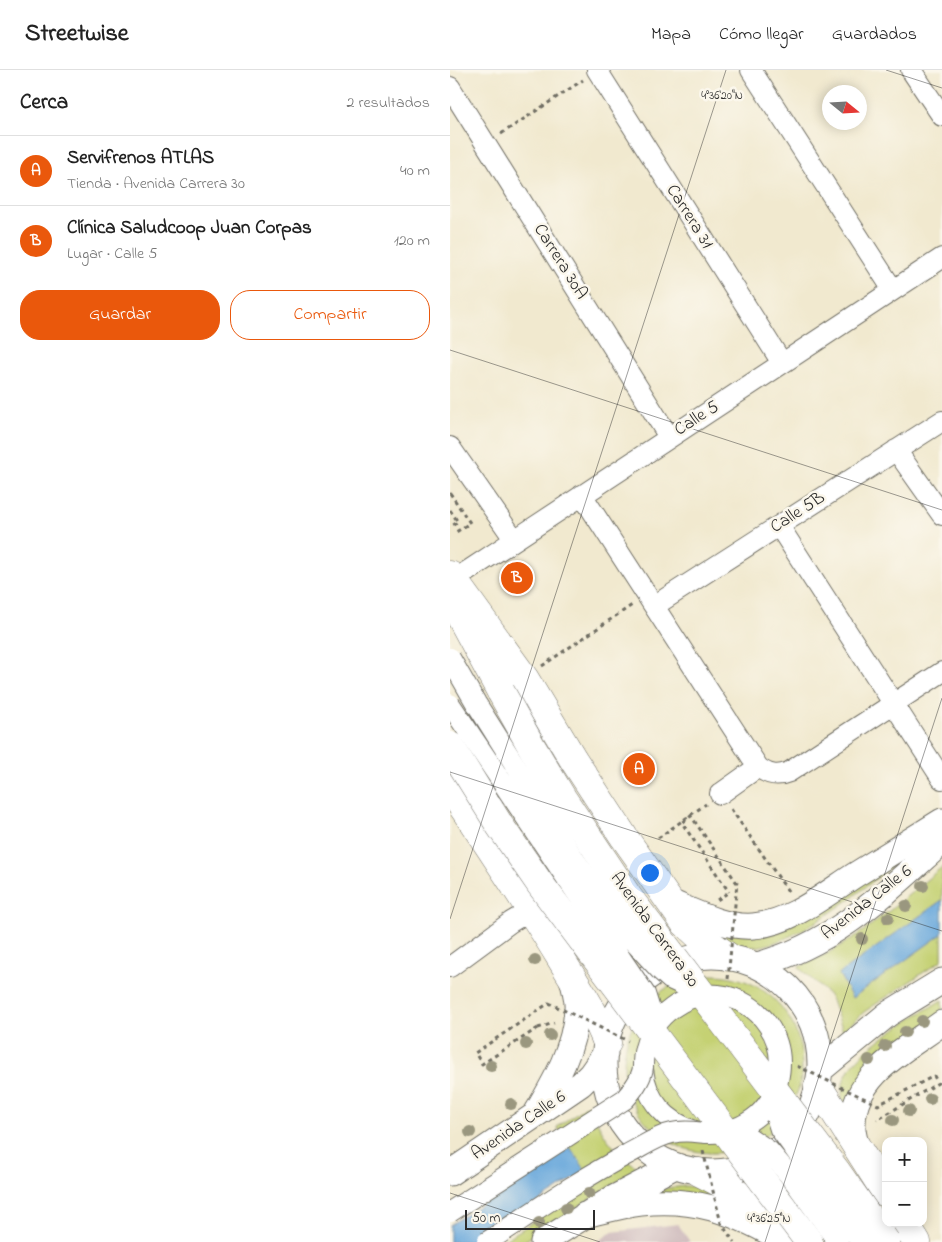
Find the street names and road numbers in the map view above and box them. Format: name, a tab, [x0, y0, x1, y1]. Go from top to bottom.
street label: Carrera 31	[659, 180, 719, 255]
street label: Carrera 30A	[526, 219, 594, 305]
street label: Calle 5	[670, 395, 724, 443]
street label: Calle 5B	[765, 486, 831, 540]
street label: Avenida Calle 6	[816, 859, 918, 947]
street label: Avenida Carrera 30	[603, 867, 705, 993]
street label: Avenida Calle 6	[466, 1085, 572, 1167]

